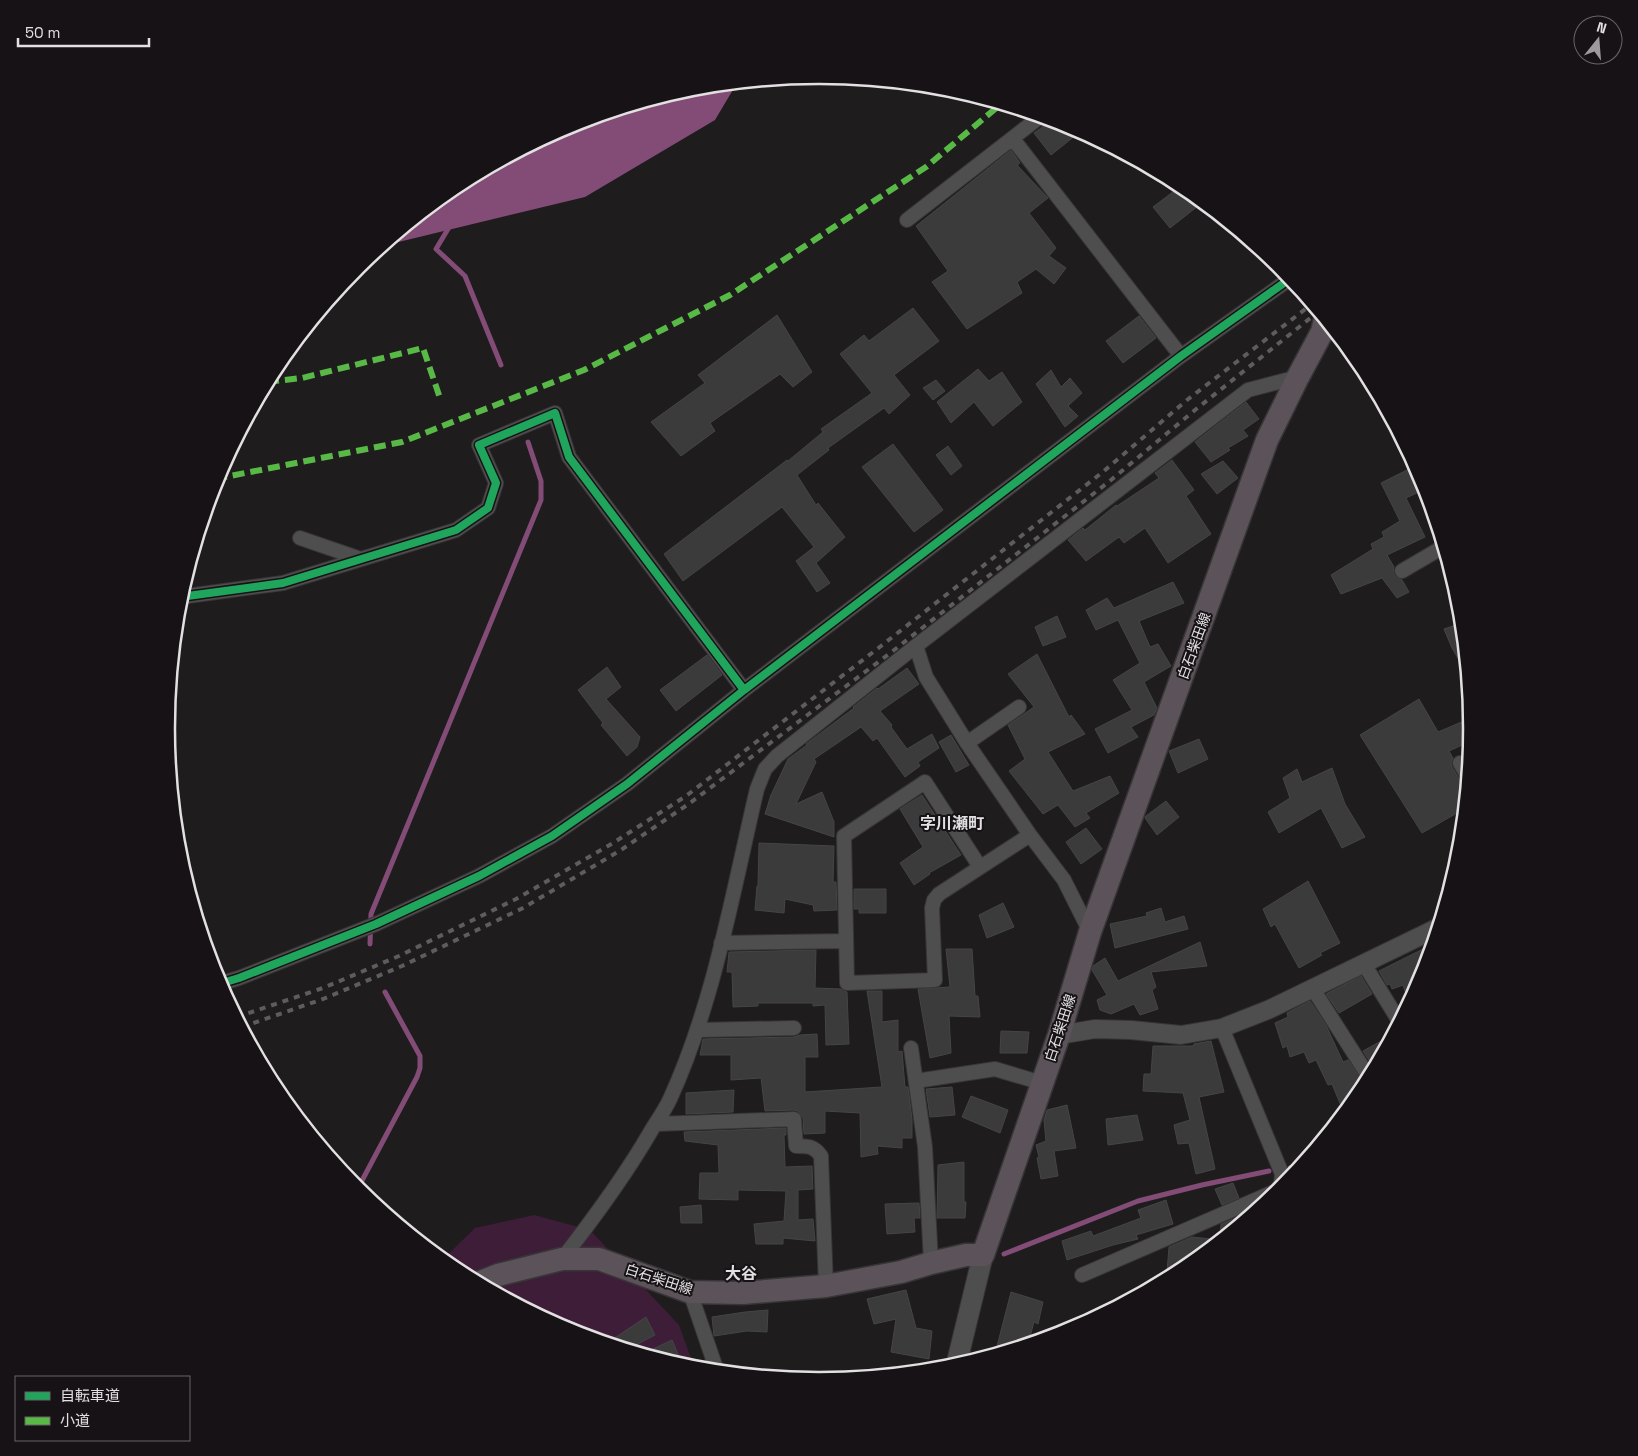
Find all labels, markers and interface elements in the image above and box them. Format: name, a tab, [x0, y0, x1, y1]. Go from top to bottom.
scale bar	[18, 15, 149, 47]
north arrow	[1573, 15, 1623, 65]
text: N	[1595, 18, 1609, 38]
text: 50 m	[25, 23, 60, 42]
street label: 白石柴田線	[1174, 610, 1214, 682]
district label: 字川瀬町	[920, 813, 984, 834]
street label: 白石柴田線	[1041, 992, 1079, 1064]
street label: 白石柴田線	[623, 1260, 695, 1298]
district label: 大谷	[725, 1263, 757, 1284]
legend	[15, 1376, 190, 1441]
text: 自転車道	[60, 1386, 120, 1405]
text: 小道	[60, 1411, 90, 1430]

